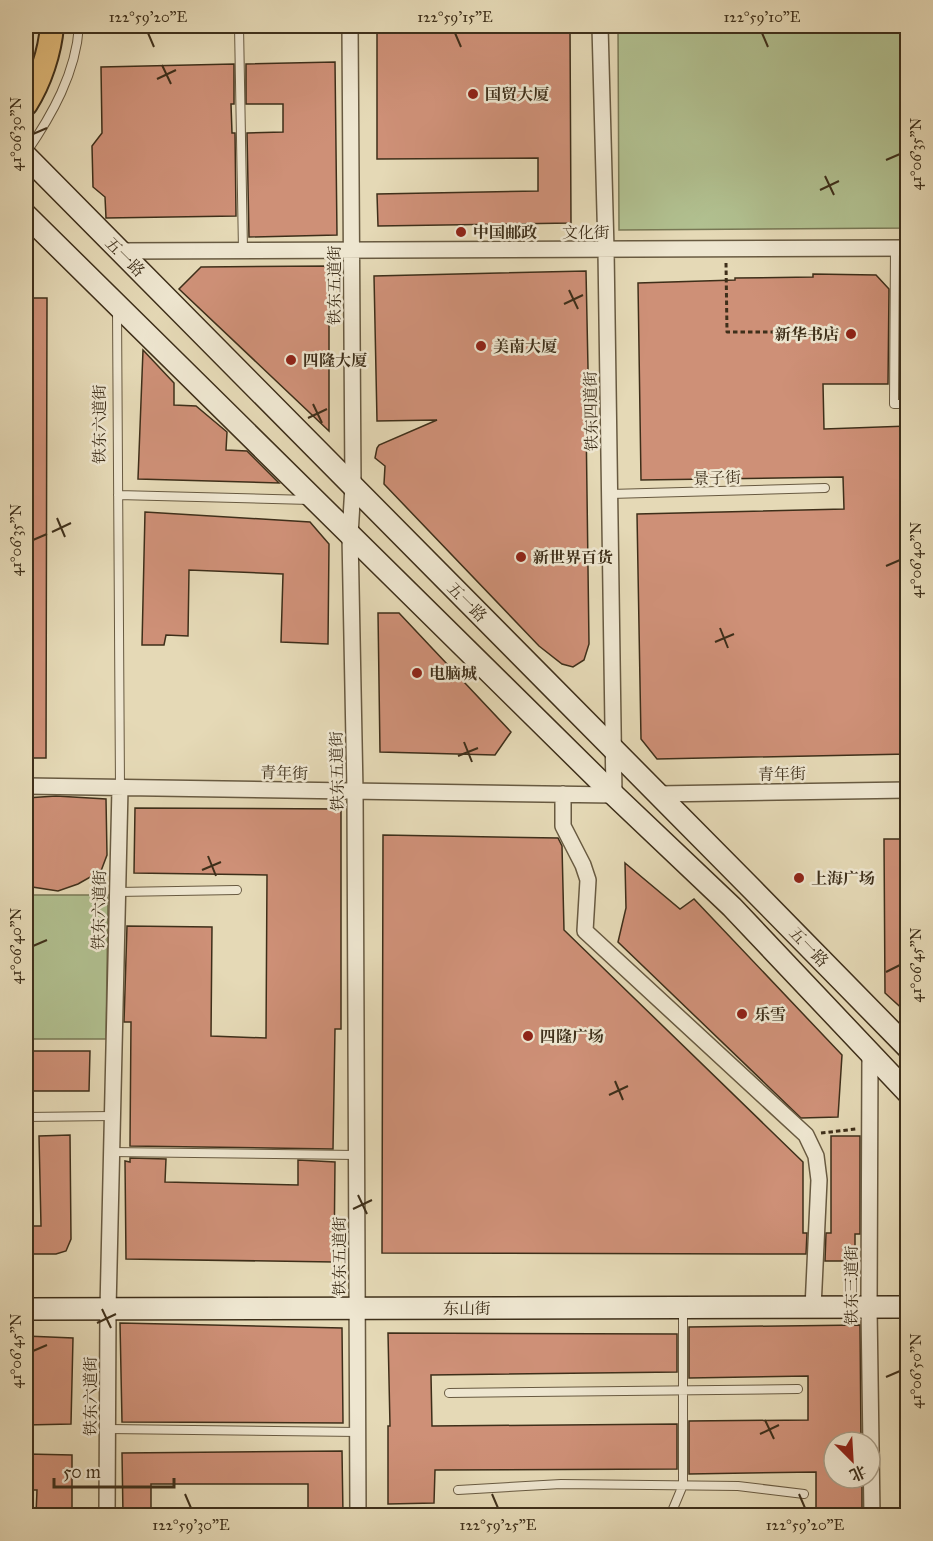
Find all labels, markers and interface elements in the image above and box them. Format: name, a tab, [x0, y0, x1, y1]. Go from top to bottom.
text: 122°59'20"E	[109, 8, 188, 26]
text: 122°59'15"E	[417, 8, 493, 26]
text: 122°59'10"E	[723, 8, 801, 26]
place label: 国贸大厦	[485, 85, 549, 104]
marker: 国贸大厦	[466, 87, 480, 101]
text: 41°06'30"N	[7, 97, 25, 171]
text: 41°06'35"N	[907, 117, 925, 190]
place label: 中国邮政	[473, 223, 537, 242]
street label: 文化街	[562, 223, 610, 242]
marker: 中国邮政	[454, 225, 468, 239]
street label: 五一路	[101, 233, 149, 281]
street label: 铁东五道街	[325, 245, 344, 325]
place label: 新华书店	[775, 325, 839, 344]
marker: 新华书店	[844, 327, 858, 341]
place label: 美南大厦	[493, 337, 557, 356]
marker: 美南大厦	[474, 339, 488, 353]
place label: 四隆大厦	[303, 351, 367, 370]
marker: 四隆大厦	[284, 353, 298, 367]
street label: 铁东四道街	[581, 371, 601, 451]
street label: 铁东六道街	[90, 384, 109, 464]
street label: 景子街	[693, 468, 741, 488]
text: 41°06'35"N	[7, 503, 25, 576]
text: 41°06'40"N	[907, 521, 925, 598]
place label: 新世界百货	[533, 548, 613, 567]
marker: 新世界百货	[514, 550, 528, 564]
street label: 五一路	[443, 578, 491, 626]
place label: 电脑城	[429, 664, 477, 683]
marker: 电脑城	[410, 666, 424, 680]
street label: 铁东五道街	[327, 731, 347, 811]
street label: 青年街	[260, 763, 308, 783]
street label: 青年街	[758, 764, 806, 784]
place label: 上海广场	[811, 869, 875, 888]
street label: 铁东六道街	[89, 870, 109, 950]
marker: 上海广场	[792, 871, 806, 885]
text: 41°06'40"N	[7, 907, 25, 984]
street label: 五一路	[785, 923, 833, 971]
text: 41°06'45"N	[907, 927, 925, 1002]
place label: 乐雪	[754, 1005, 786, 1024]
marker: 乐雪	[735, 1007, 749, 1021]
place label: 四隆广场	[540, 1027, 604, 1046]
marker: 四隆广场	[521, 1029, 535, 1043]
street label: 铁东五道街	[330, 1216, 349, 1296]
street label: 铁东三道街	[842, 1245, 861, 1325]
street label: 东山街	[443, 1299, 491, 1318]
text: 41°06'45"N	[7, 1313, 25, 1388]
text: 41°06'50"N	[907, 1333, 925, 1409]
street label: 铁东六道街	[81, 1356, 100, 1436]
north arrow	[822, 1430, 882, 1490]
scale bar	[54, 1451, 174, 1489]
text: 50 m	[63, 1461, 101, 1483]
text: 北	[847, 1461, 869, 1485]
text: 122°59'30"E	[152, 1516, 230, 1534]
text: 122°59'25"E	[460, 1516, 537, 1534]
text: 122°59'20"E	[766, 1516, 845, 1534]

